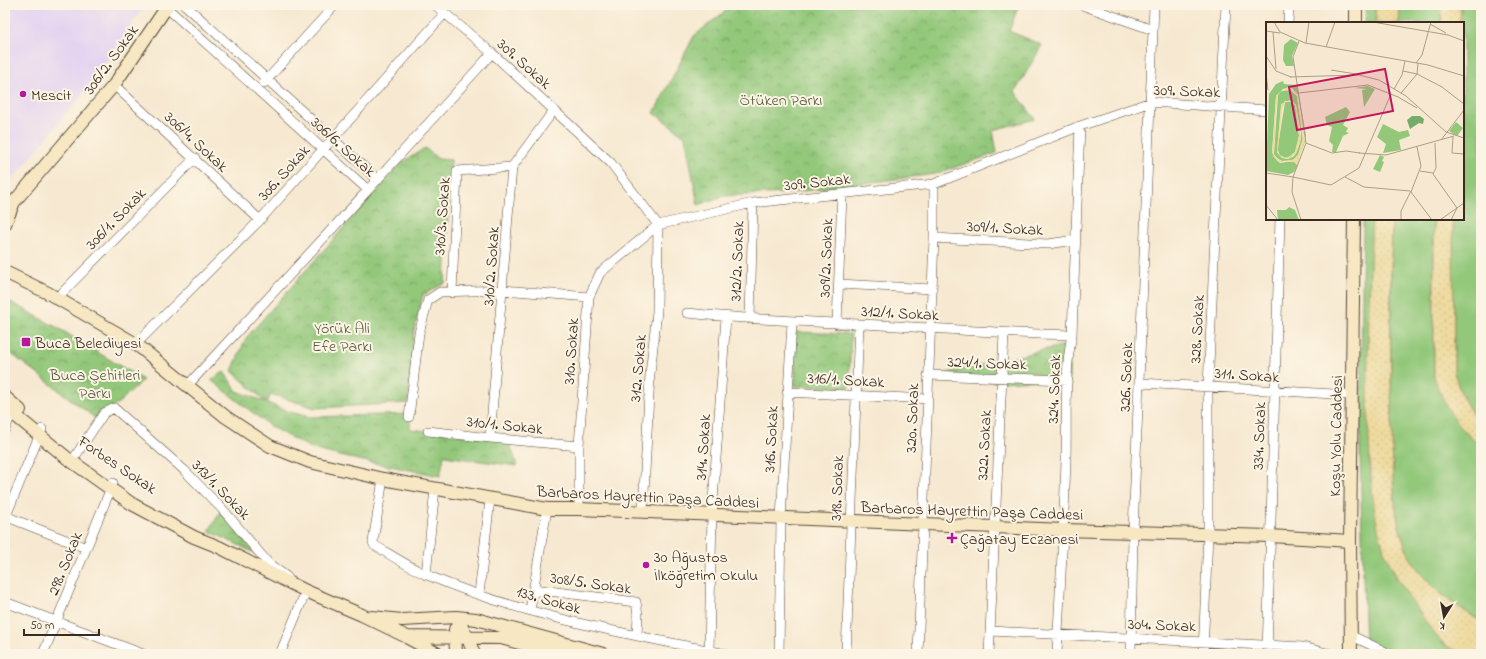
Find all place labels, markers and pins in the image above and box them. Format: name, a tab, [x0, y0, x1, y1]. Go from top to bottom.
place label: Mescit	[31, 84, 72, 108]
marker: Mescit	[18, 89, 28, 99]
place label: Buca Belediyesi	[34, 332, 141, 356]
marker: Buca Belediyesi	[20, 336, 32, 348]
place label: Çağatay Eczanesi	[960, 528, 1079, 552]
marker: Çağatay Eczanesi	[947, 533, 957, 543]
place label: 30 Ağustos İlköğretim Okulu	[654, 546, 758, 588]
marker: 30 Ağustos İlköğretim Okulu	[641, 560, 651, 570]

